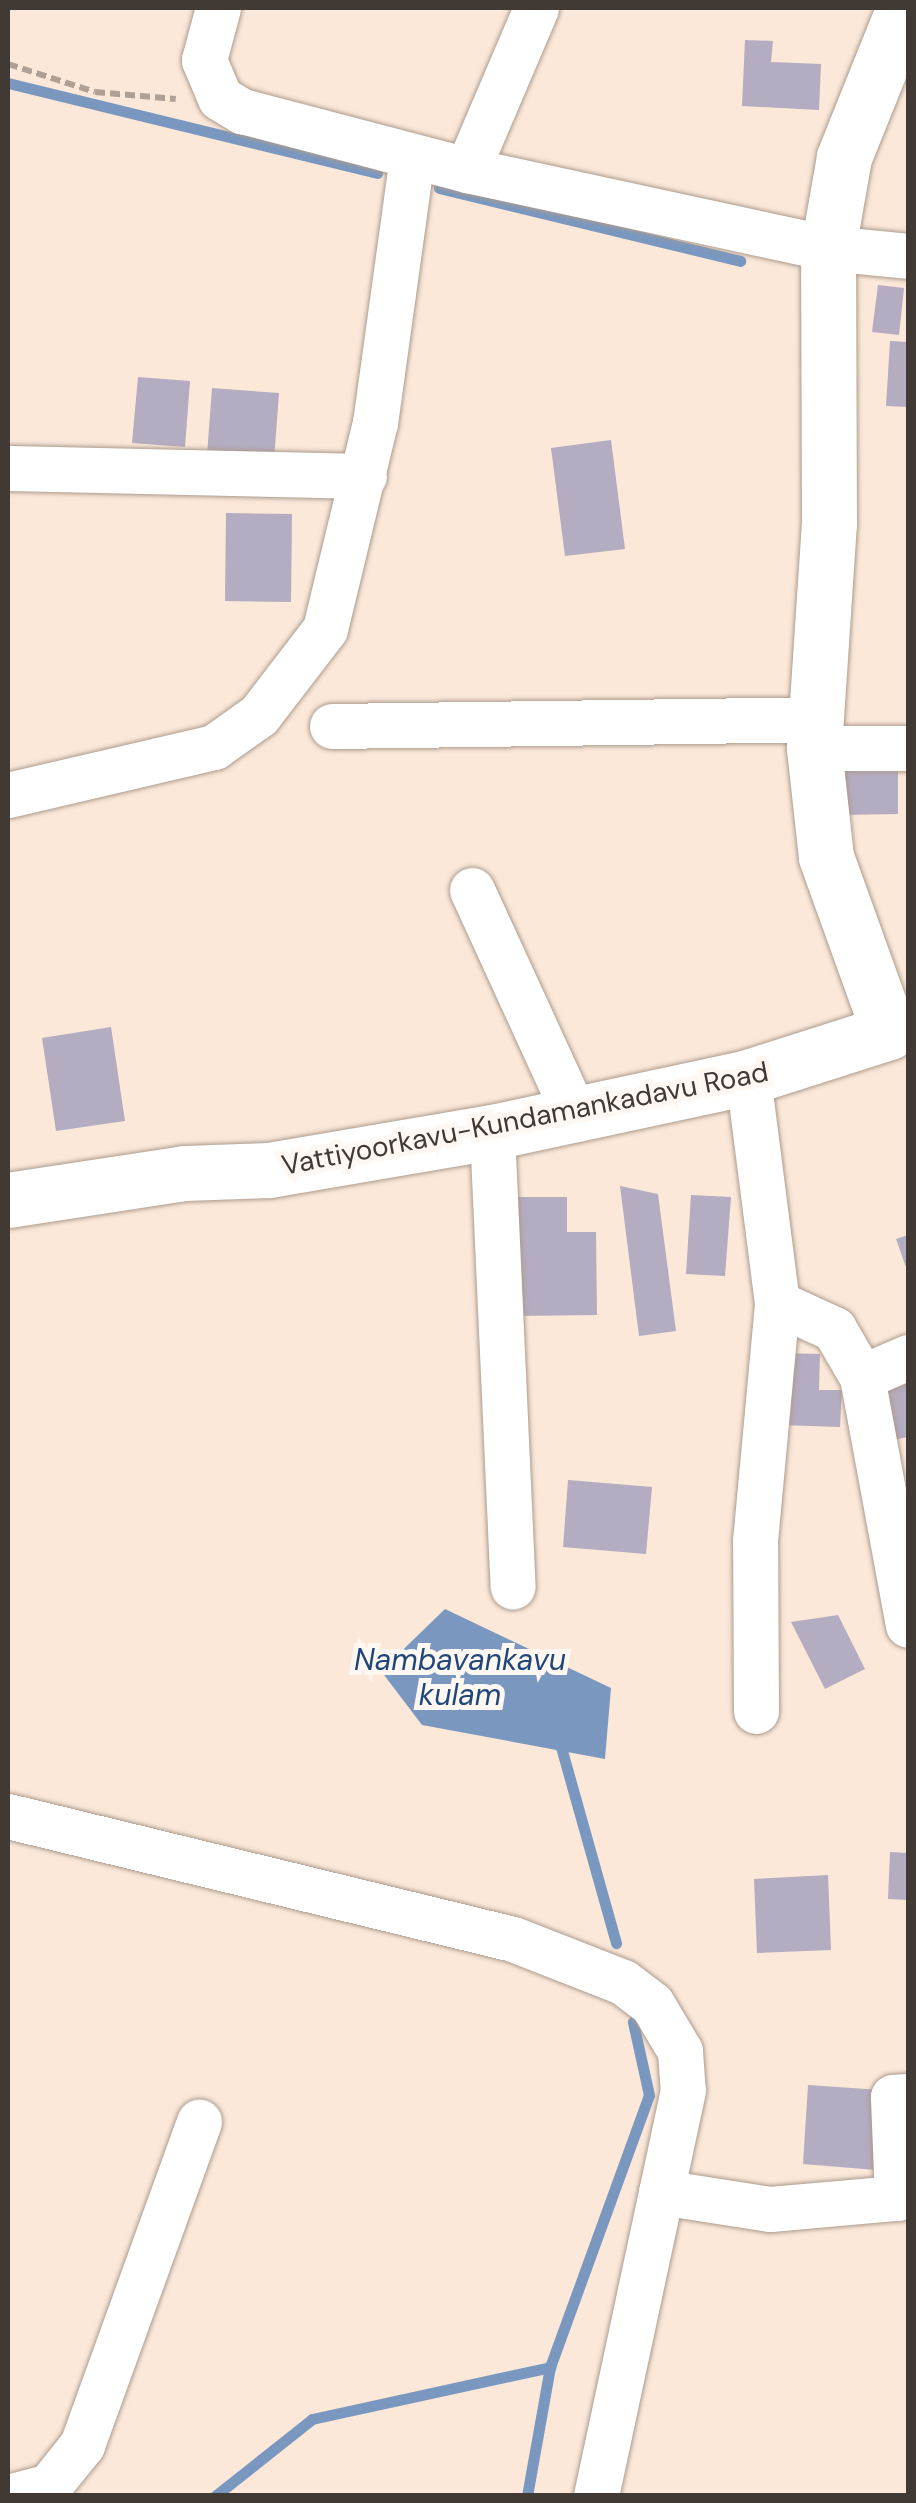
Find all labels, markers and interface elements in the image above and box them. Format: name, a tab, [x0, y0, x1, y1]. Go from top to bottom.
street label: Vattiyoorkavu-Kundamankadavu Road	[279, 1055, 771, 1183]
water label: Nambavankavu kulam	[354, 1642, 566, 1712]

